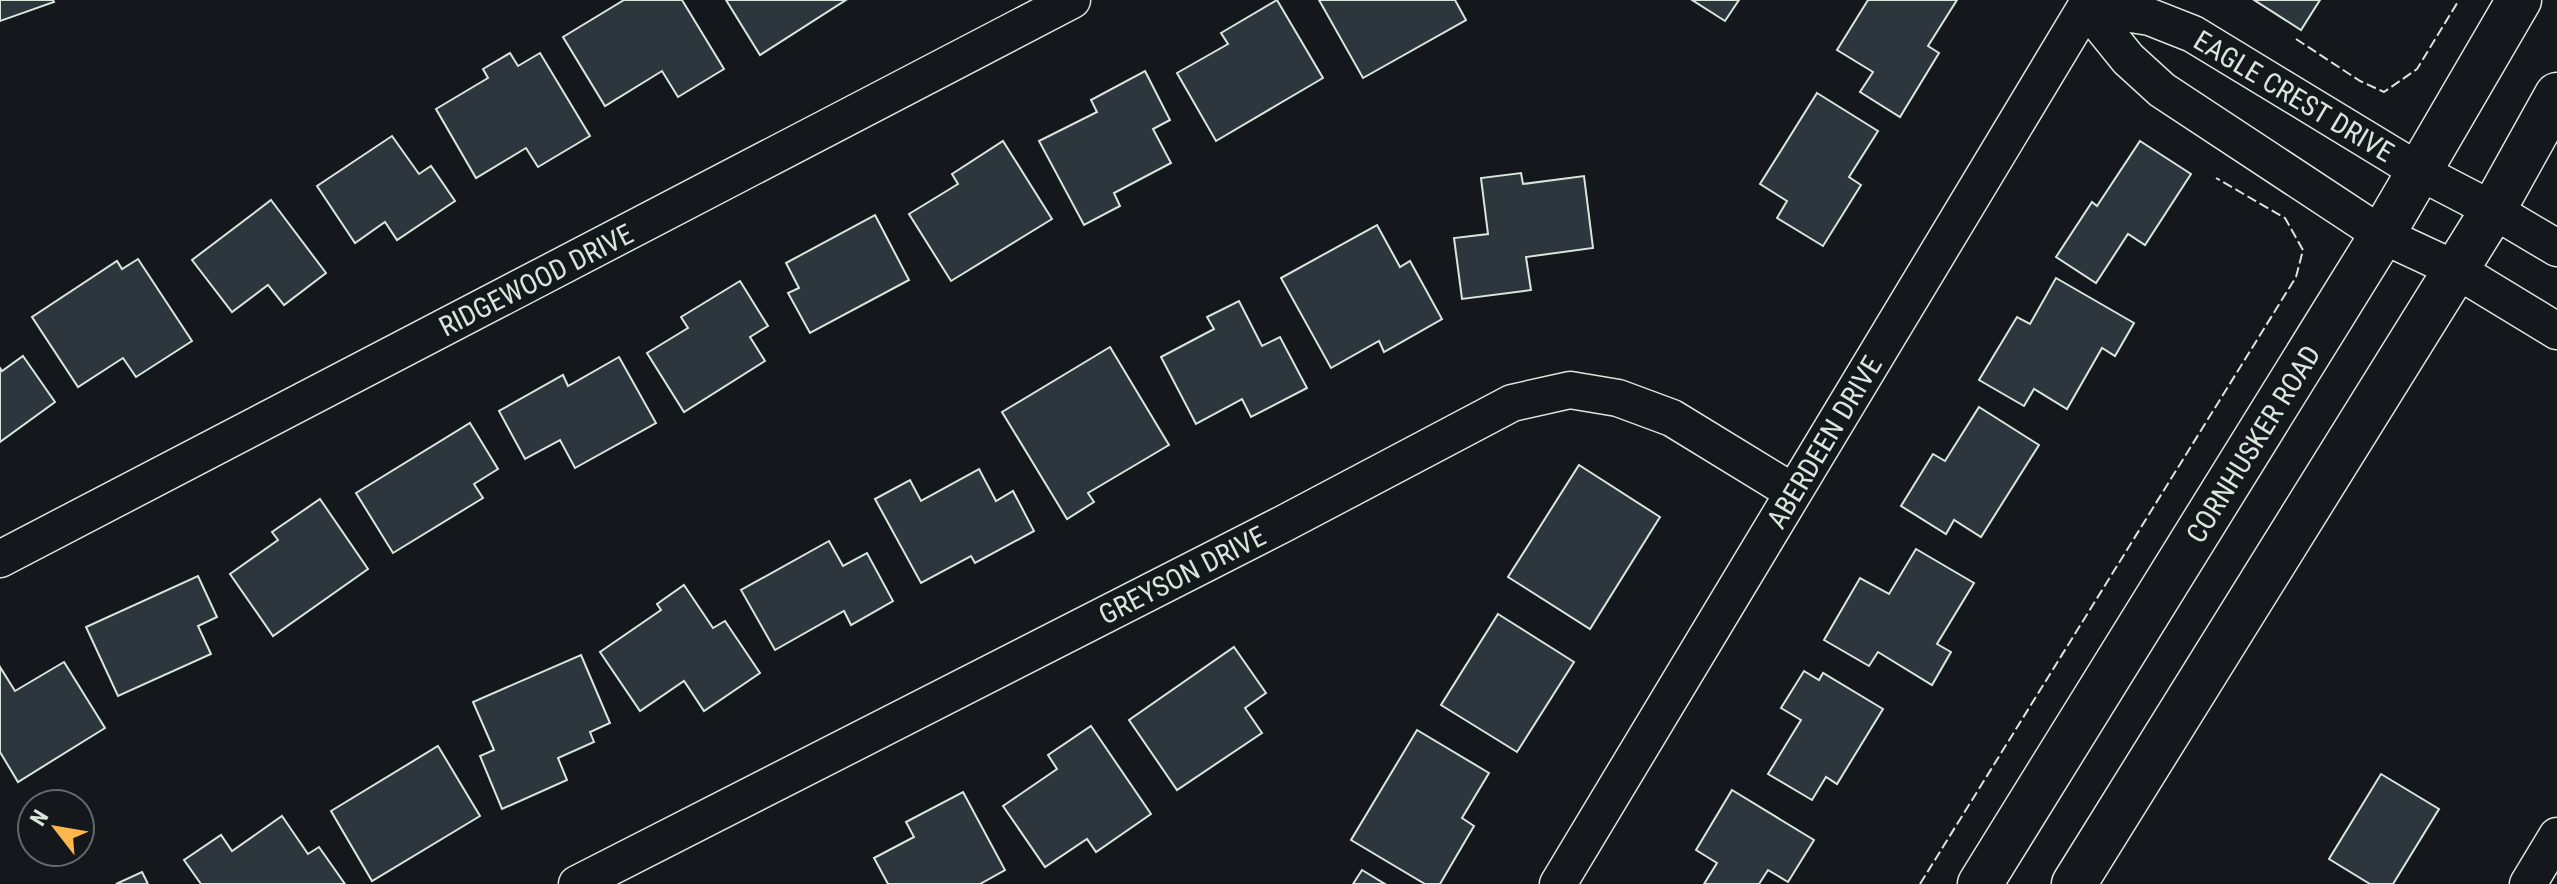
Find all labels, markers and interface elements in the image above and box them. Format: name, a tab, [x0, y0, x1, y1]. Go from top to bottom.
street label: EAGLE CREST DRIVE	[2188, 24, 2400, 169]
street label: RIDGEWOOD DRIVE	[434, 217, 639, 344]
street label: CORNHUSKER ROAD	[2179, 339, 2327, 549]
street label: ABERDEEN DRIVE	[1760, 350, 1889, 534]
street label: GREYSON DRIVE	[1093, 519, 1271, 632]
north arrow	[16, 788, 96, 868]
text: N	[25, 806, 53, 830]

